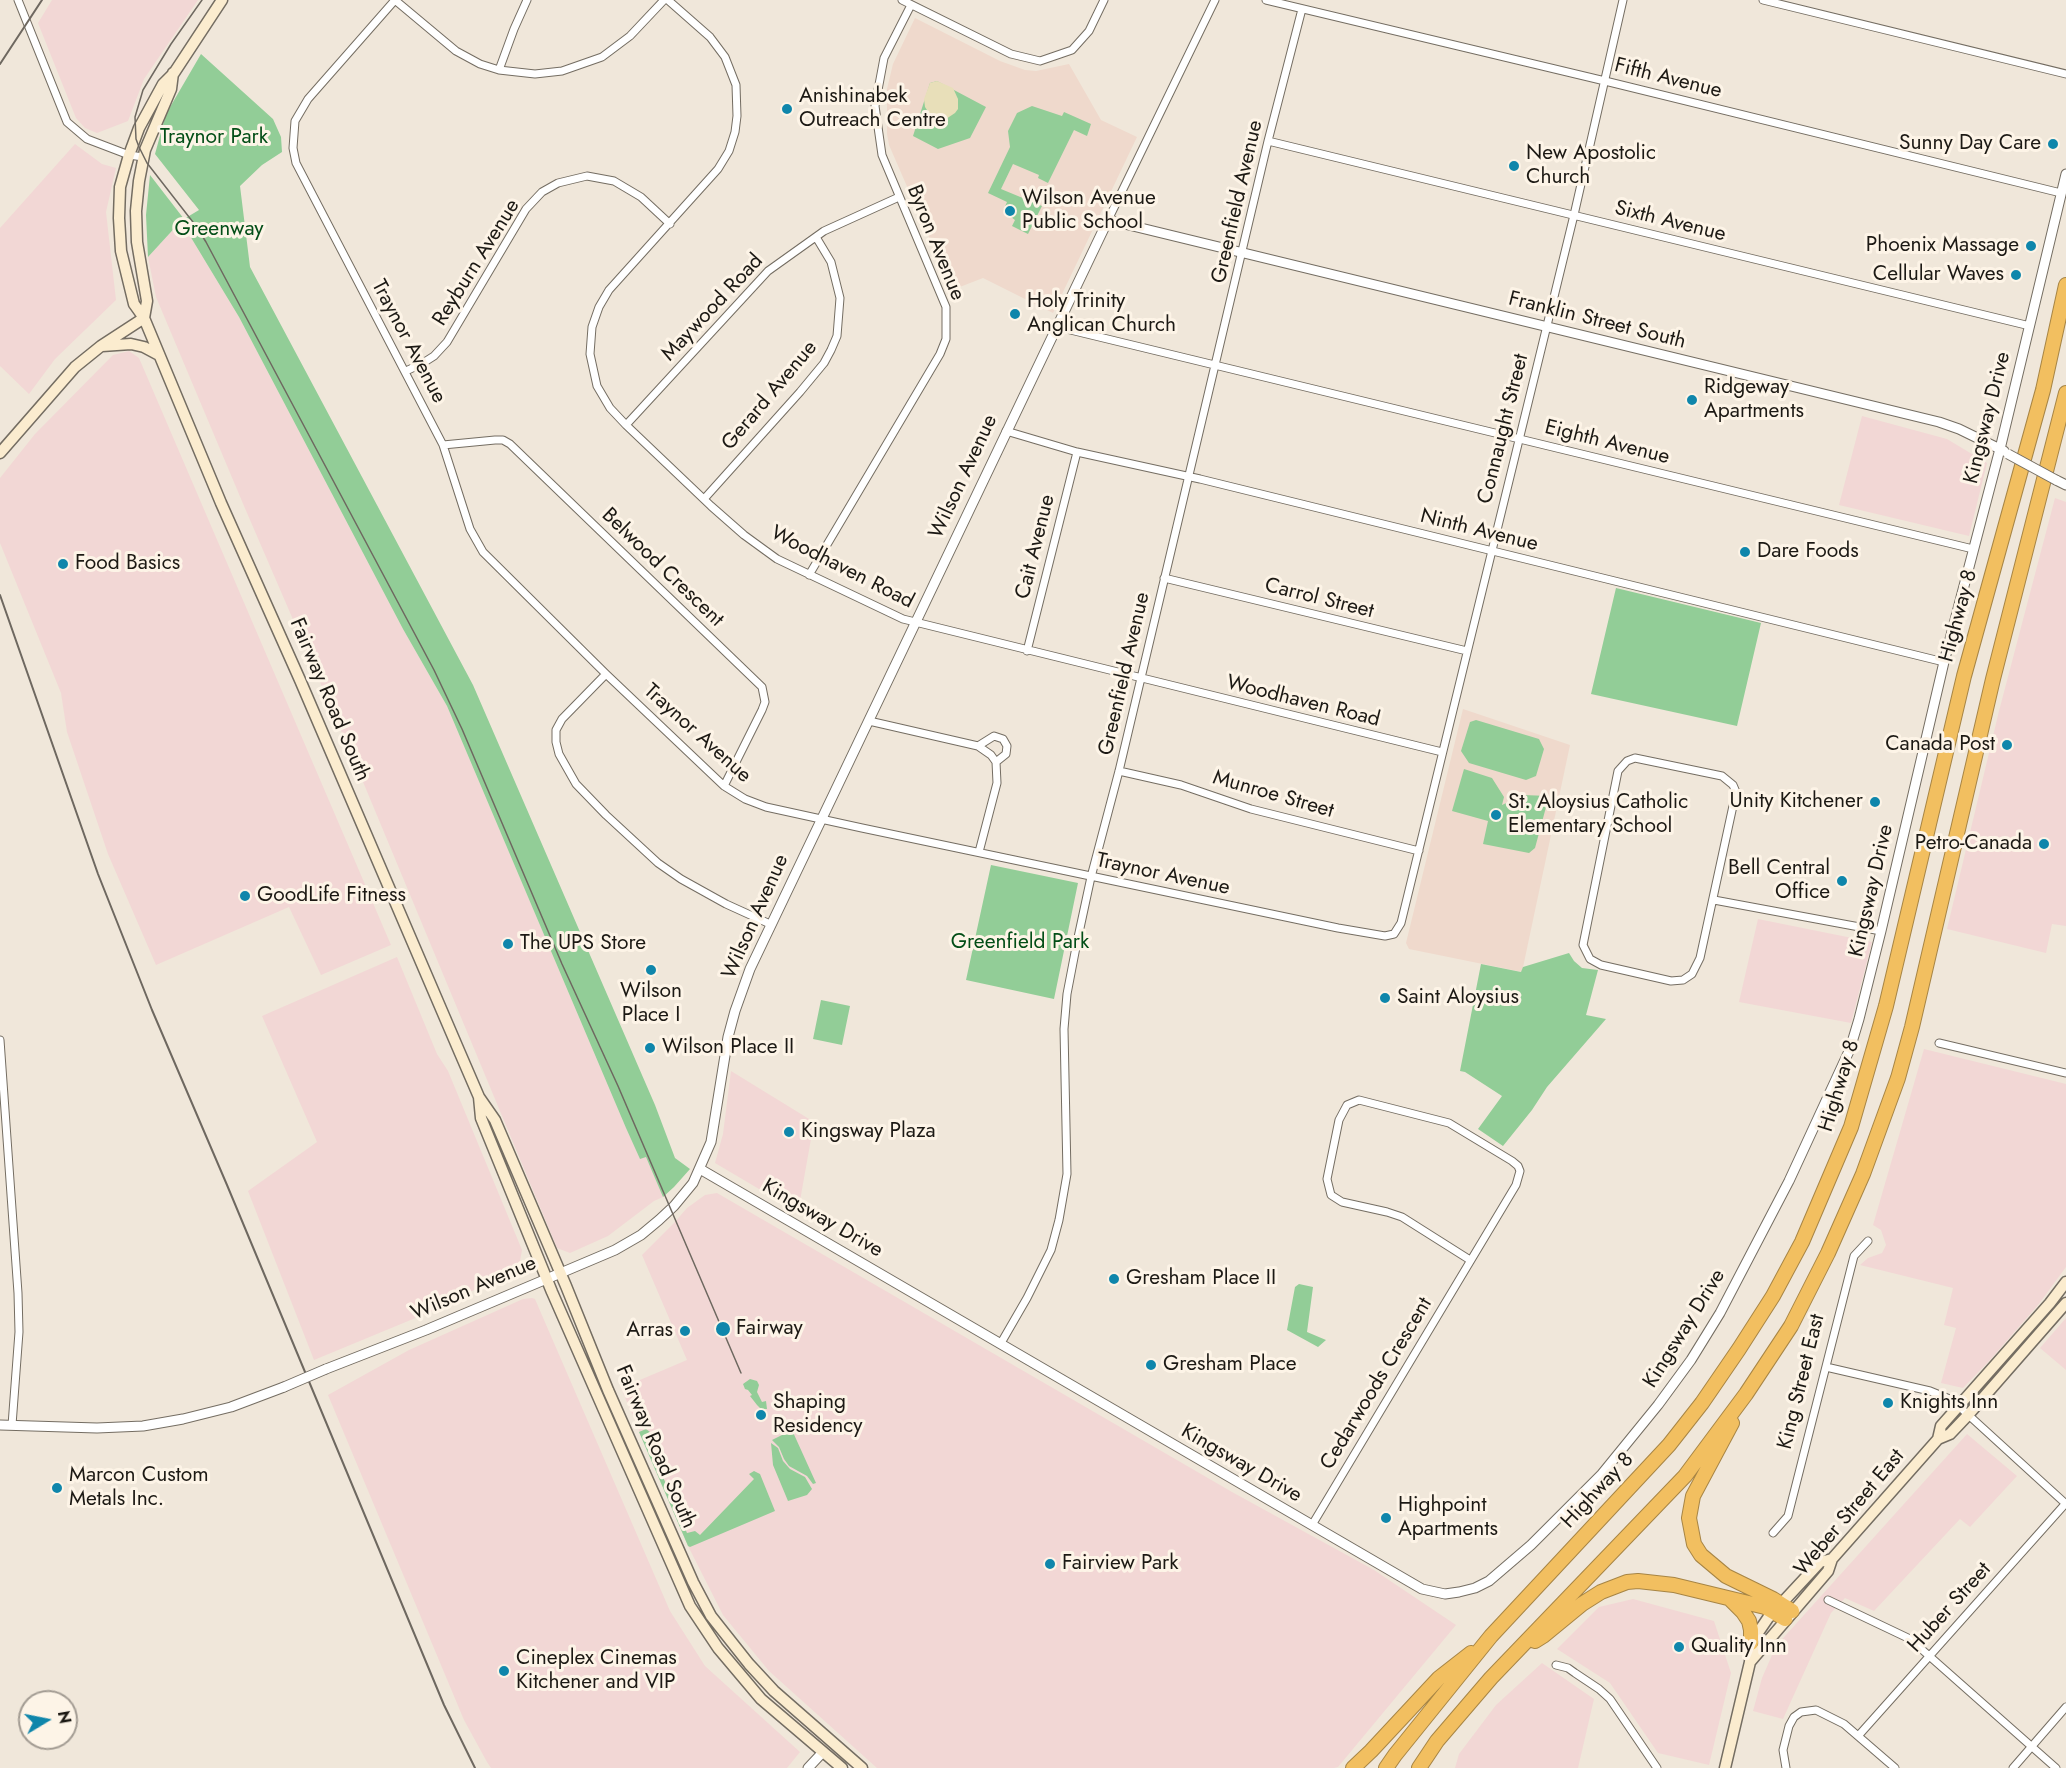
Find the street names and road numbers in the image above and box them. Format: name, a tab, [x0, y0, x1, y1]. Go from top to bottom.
street label: Fifth Avenue	[1612, 53, 1724, 105]
street label: Greenfield Avenue	[1207, 118, 1269, 286]
street label: Byron Avenue	[900, 182, 970, 304]
street label: Reyburn Avenue	[428, 195, 526, 331]
street label: Sixth Avenue	[1612, 196, 1728, 248]
street label: Maywood Road	[657, 249, 769, 367]
street label: Traynor Avenue	[365, 276, 451, 408]
street label: Franklin Street South	[1506, 287, 1688, 355]
street label: Gerard Avenue	[717, 336, 823, 456]
street label: Kingsway Drive	[1959, 349, 2017, 487]
street label: Connaught Street	[1473, 351, 1535, 507]
street label: Wilson Avenue	[924, 411, 1004, 543]
street label: Eighth Avenue	[1542, 415, 1672, 471]
street label: Cait Avenue	[1011, 492, 1061, 602]
street label: Belwood Crescent	[596, 503, 728, 633]
street label: Ninth Avenue	[1417, 504, 1541, 558]
street label: Woodhaven Road	[766, 521, 918, 615]
street label: Highway 8	[1935, 567, 1983, 665]
street label: Carrol Street	[1262, 573, 1376, 625]
street label: Greenfield Avenue	[1094, 590, 1156, 758]
street label: Fairway Road South	[283, 615, 375, 785]
street label: Woodhaven Road	[1224, 671, 1382, 733]
street label: Traynor Avenue	[638, 679, 756, 789]
street label: Munroe Street	[1210, 766, 1336, 824]
street label: Kingsway Drive	[1845, 822, 1899, 960]
street label: Traynor Avenue	[1094, 849, 1232, 901]
street label: Wilson Avenue	[717, 851, 795, 983]
street label: Highway 8	[1814, 1037, 1866, 1135]
street label: Kingsway Drive	[757, 1174, 887, 1264]
street label: Wilson Avenue	[408, 1251, 540, 1327]
street label: Kingsway Drive	[1638, 1265, 1732, 1393]
street label: Cedarwoods Crescent	[1316, 1293, 1438, 1475]
street label: King Street East	[1773, 1312, 1831, 1452]
street label: Fairway Road South	[609, 1362, 701, 1532]
street label: Kingsway Drive	[1176, 1419, 1306, 1509]
street label: Weber Street East	[1790, 1444, 1910, 1582]
street label: Highway 8	[1557, 1448, 1639, 1534]
street label: Huber Street	[1903, 1558, 1997, 1658]

